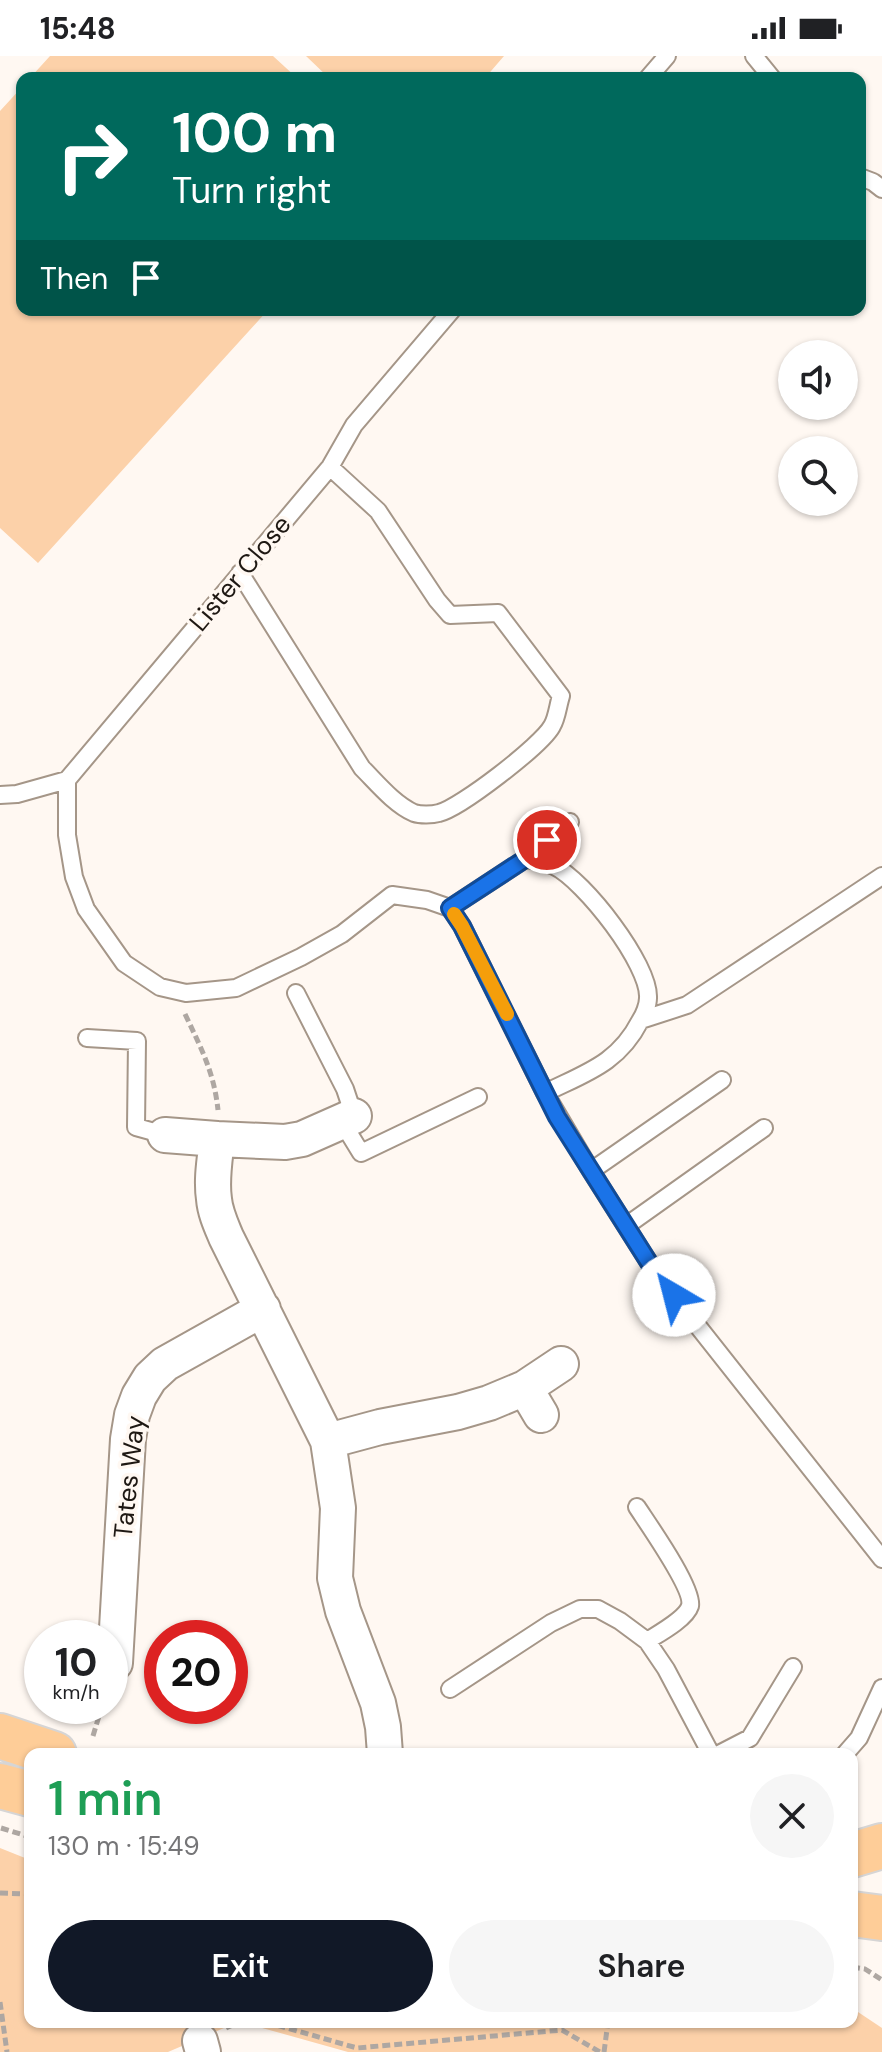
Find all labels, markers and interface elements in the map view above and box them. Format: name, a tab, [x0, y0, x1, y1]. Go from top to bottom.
text: 15:48	[40, 9, 116, 48]
text: 100 m	[172, 96, 337, 169]
icon: right	[40, 104, 144, 208]
text: Turn right	[172, 167, 331, 214]
icon: arrive	[124, 256, 168, 300]
text: Then	[40, 259, 108, 298]
map controls	[778, 340, 858, 516]
button: sound	[778, 340, 858, 420]
button: search	[778, 436, 858, 516]
street label: Lister Close	[182, 508, 298, 638]
pin	[513, 806, 581, 874]
icon: arrive	[525, 818, 569, 862]
position arrow	[632, 1253, 716, 1337]
street label: Tates Way	[106, 1414, 152, 1540]
speed limit sign: 20	[144, 1620, 248, 1724]
text: 10	[55, 1636, 97, 1688]
text: km/h	[52, 1679, 100, 1705]
text: 1 min	[48, 1767, 163, 1830]
button: close	[750, 1774, 834, 1858]
text: 130 m · 15:49	[48, 1829, 200, 1863]
button: Exit	[48, 1920, 433, 2012]
button: Share	[449, 1920, 834, 2012]

